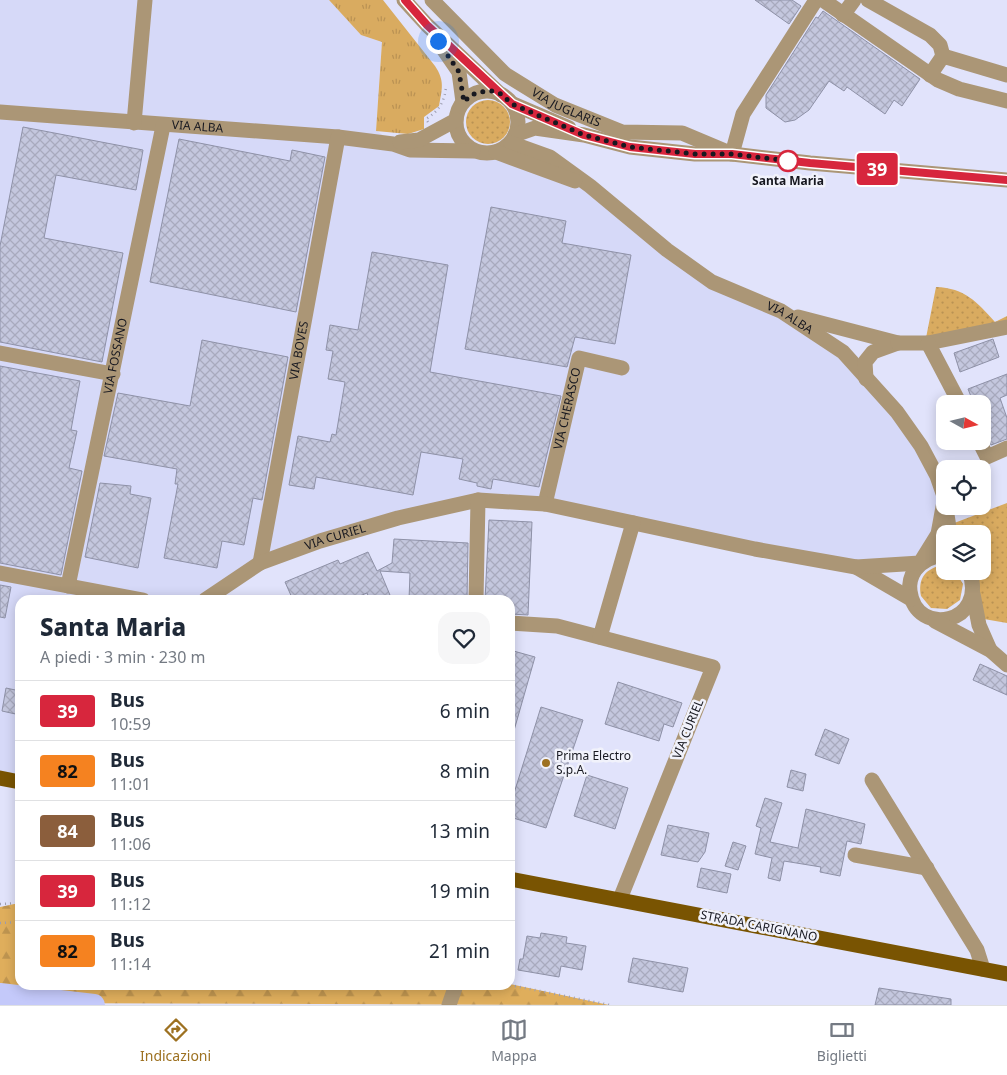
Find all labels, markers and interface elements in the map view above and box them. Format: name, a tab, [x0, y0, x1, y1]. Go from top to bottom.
your location	[426, 29, 451, 54]
street label: VIA JUGLARIS	[528, 84, 604, 131]
street label: VIA ALBA	[171, 116, 224, 137]
marker: Santa Maria	[777, 150, 799, 172]
line badge: 39	[854, 153, 900, 185]
text: 39	[867, 157, 887, 181]
place label: Santa Maria	[752, 172, 824, 189]
street label: VIA ALBA	[764, 297, 817, 338]
street label: VIA FOSSANO	[99, 316, 131, 395]
street label: VIA BOVES	[285, 319, 312, 381]
street label: VIA CHERASCO	[549, 366, 585, 451]
north arrow	[936, 395, 991, 450]
map controls	[936, 395, 991, 580]
button: locate	[936, 460, 991, 515]
street label: VIA CURIEL	[302, 519, 368, 554]
button: layers	[936, 525, 991, 580]
text: Santa Maria	[40, 610, 186, 643]
button: heart	[438, 612, 490, 664]
text: A piedi · 3 min · 230 m	[40, 646, 205, 668]
text: Bus	[110, 687, 145, 713]
street label: VIA CURIEL	[668, 696, 707, 761]
text: 6 min	[440, 698, 490, 724]
text: 39	[57, 699, 78, 723]
text: 10:59	[110, 713, 151, 735]
text: Bus	[110, 747, 145, 773]
place label: Prima Electro S.p.A.	[556, 747, 631, 778]
marker: Prima Electro S.p.A.	[540, 757, 552, 769]
text: 8 min	[440, 758, 490, 784]
text: 82	[57, 759, 78, 783]
text: 11:01	[110, 773, 151, 795]
text: Bus	[110, 807, 145, 833]
text: 13 min	[429, 818, 490, 844]
text: 84	[57, 819, 78, 843]
text: 11:06	[110, 833, 151, 855]
text: Bus	[110, 867, 145, 893]
text: 19 min	[429, 878, 490, 904]
text: 39	[57, 879, 78, 903]
text: 11:12	[110, 893, 151, 915]
street label: STRADA CARIGNANO	[699, 906, 819, 945]
text: Bus	[110, 927, 145, 953]
text: 21 min	[429, 938, 490, 964]
text: 82	[57, 939, 78, 963]
text: 11:14	[110, 953, 151, 975]
tab: Indicazioni	[140, 1016, 211, 1065]
tab: Mappa	[491, 1016, 537, 1065]
tab: Biglietti	[817, 1016, 867, 1065]

